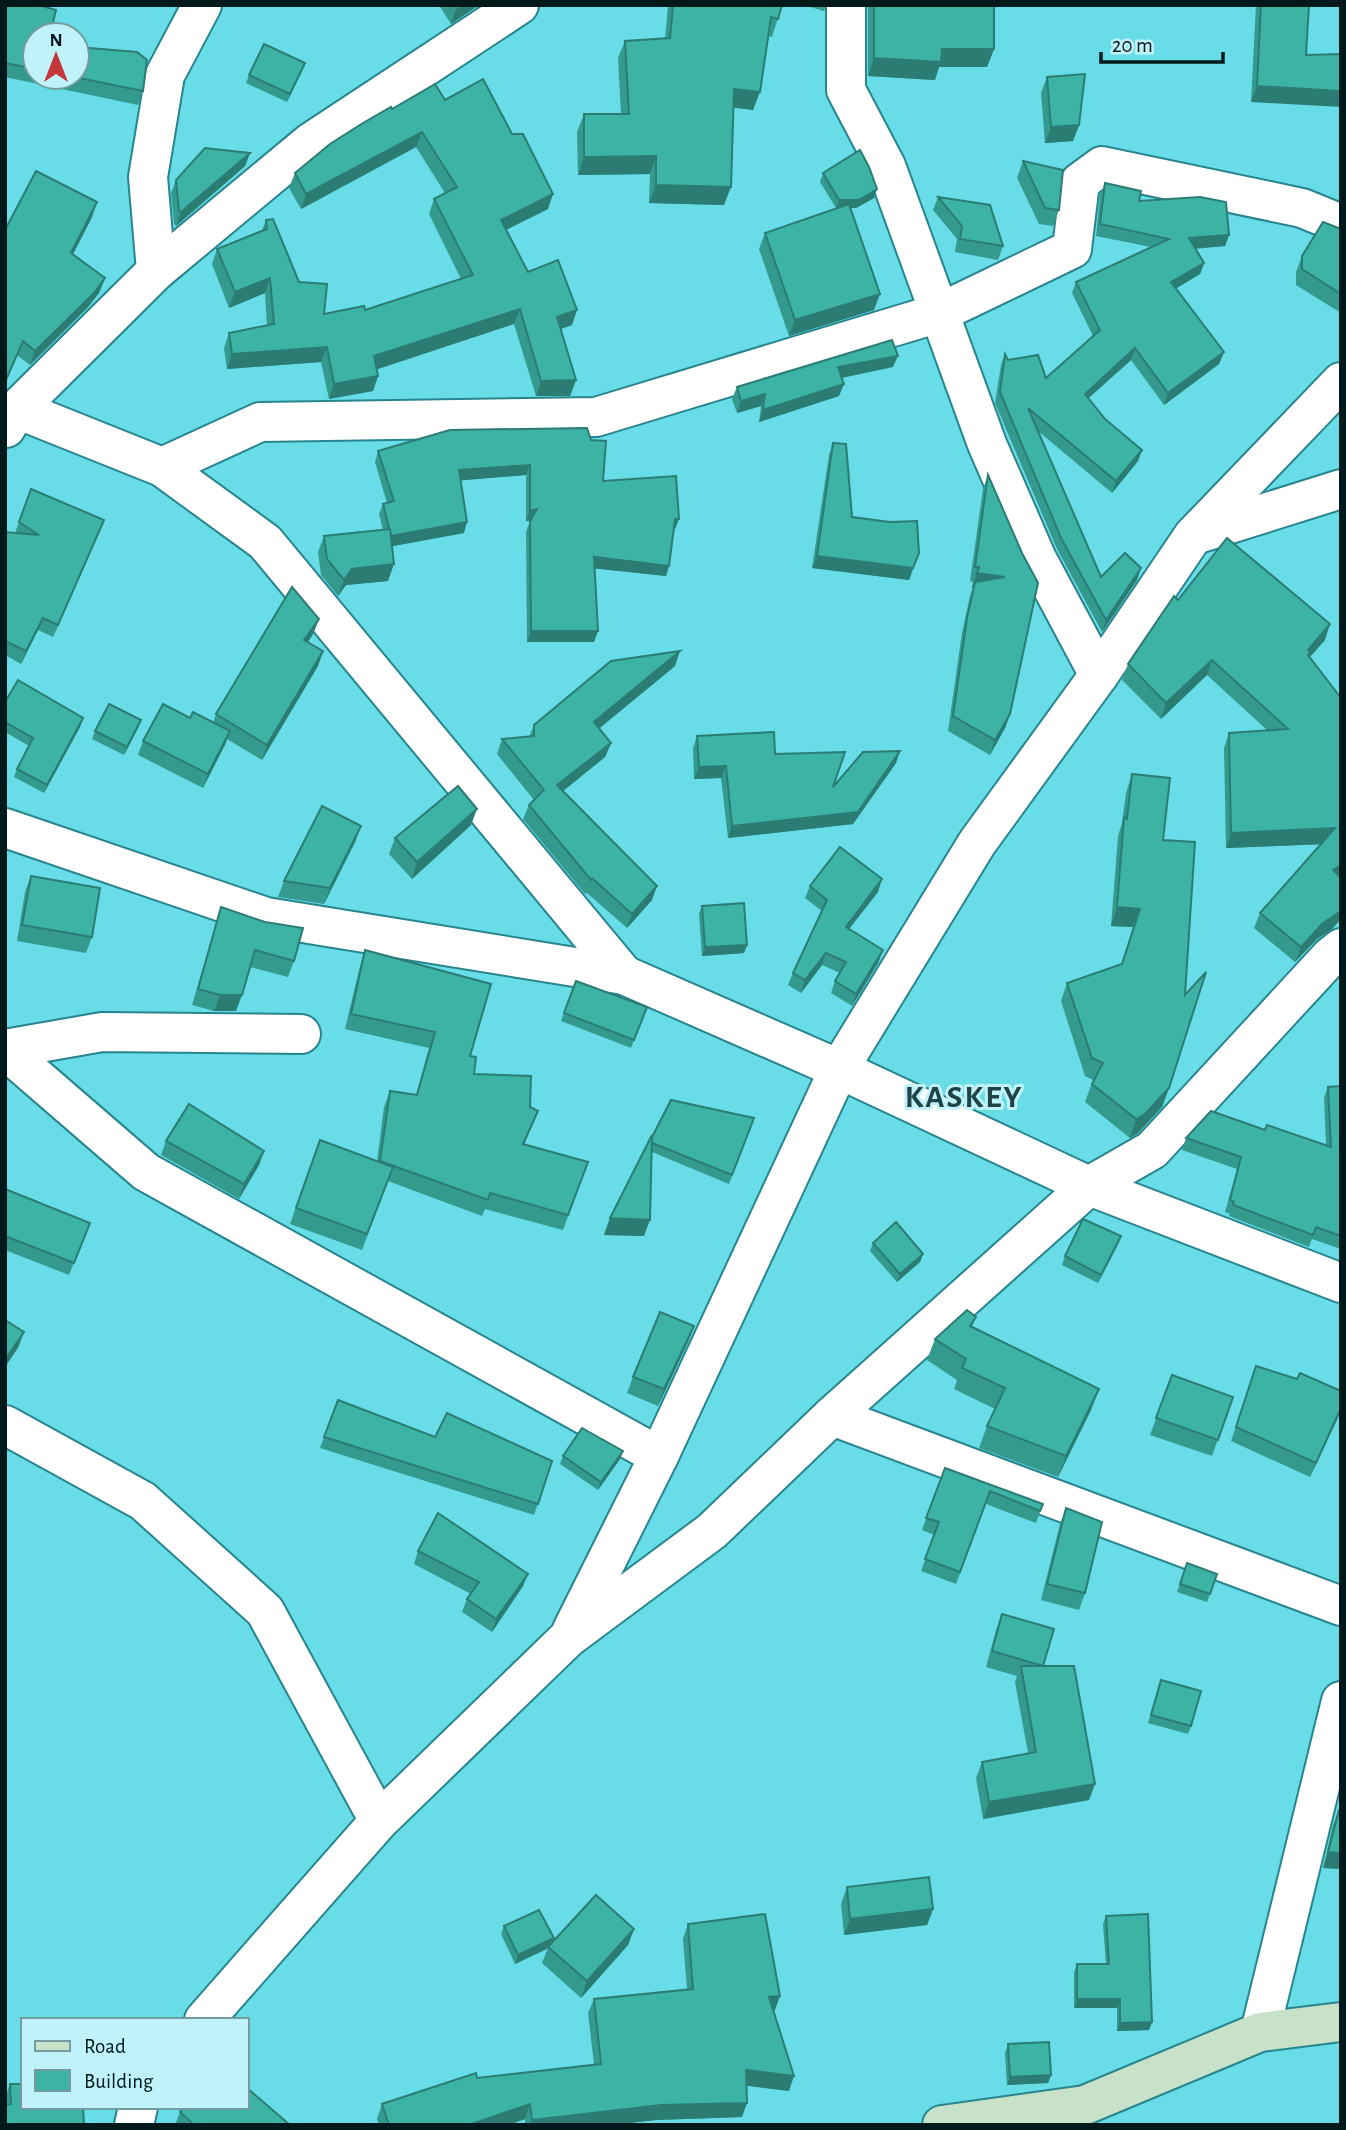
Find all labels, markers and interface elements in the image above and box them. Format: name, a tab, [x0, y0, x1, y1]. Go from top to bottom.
north arrow	[21, 21, 91, 91]
scale bar	[1101, 21, 1224, 65]
text: N	[49, 31, 63, 50]
text: 20 m	[1112, 35, 1153, 56]
district label: KASKEY	[905, 1081, 1023, 1113]
legend	[21, 2018, 248, 2109]
text: Road	[84, 2036, 126, 2057]
text: Building	[84, 2071, 154, 2092]

